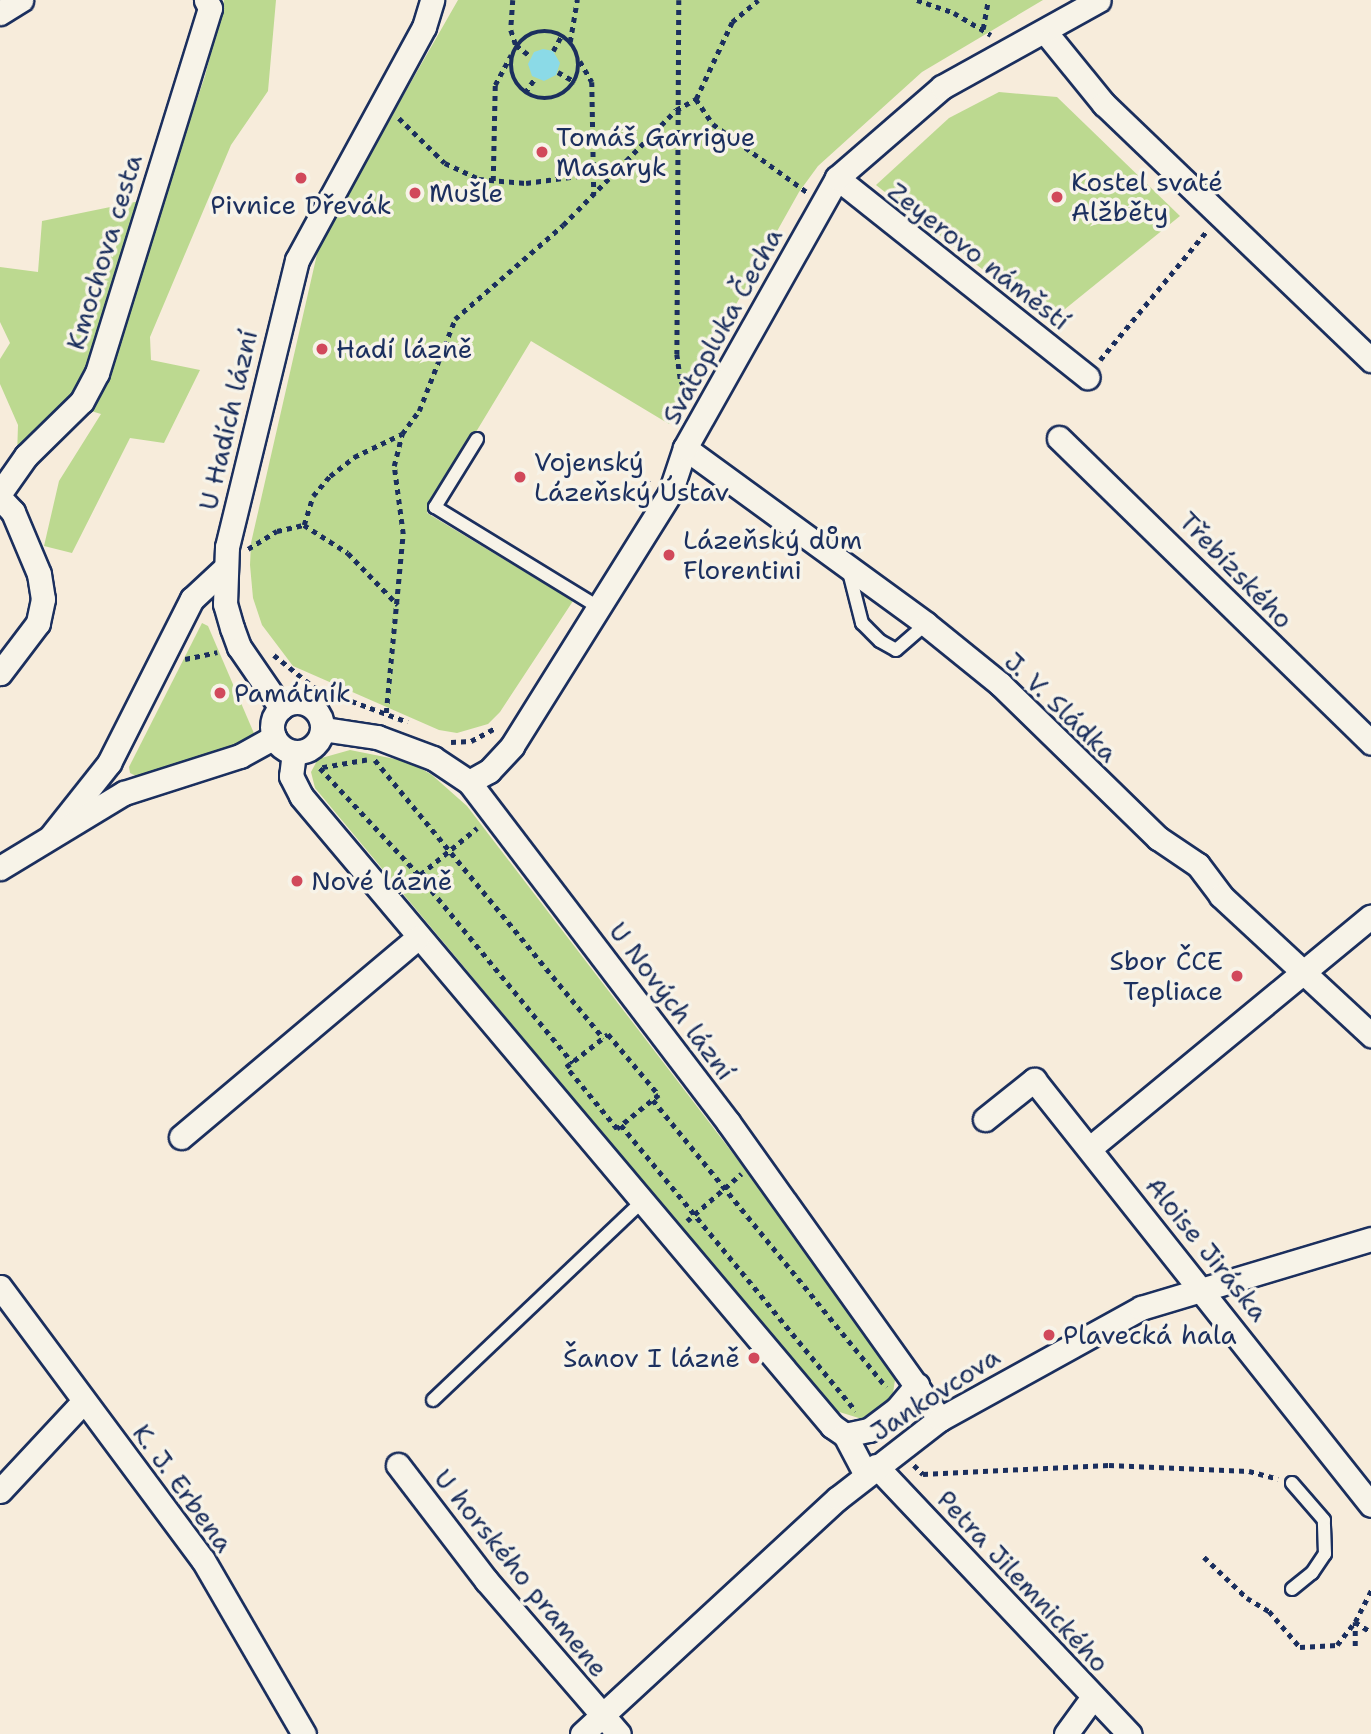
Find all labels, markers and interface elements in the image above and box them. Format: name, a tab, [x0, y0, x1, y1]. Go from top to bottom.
place label: Tomáš Garrigue Masaryk	[556, 121, 756, 182]
marker: Tomáš Garrigue Masaryk	[534, 144, 550, 160]
street label: Kmochova cesta	[59, 151, 149, 353]
place label: Kostel svaté Alžběty	[1071, 166, 1223, 228]
marker: Pivnice Dřevák	[293, 170, 309, 186]
street label: Zeyerovo náměstí	[882, 175, 1076, 337]
place label: Mušle	[429, 177, 503, 209]
marker: Mušle	[407, 185, 423, 201]
place label: Pivnice Dřevák	[210, 189, 392, 221]
marker: Kostel svaté Alžběty	[1049, 189, 1065, 205]
street label: Svatopluka Čecha	[655, 223, 789, 429]
street label: U Hadích lázní	[192, 327, 264, 513]
place label: Hadí lázně	[336, 333, 472, 365]
marker: Hadí lázně	[314, 341, 330, 357]
place label: Vojenský Lázeňský Ústav	[534, 446, 729, 508]
marker: Vojenský Lázeňský Ústav	[512, 469, 528, 485]
street label: Třebízského	[1173, 505, 1299, 635]
place label: Lázeňský dům Florentini	[683, 524, 862, 586]
marker: Lázeňský dům Florentini	[661, 547, 677, 563]
street label: J. V. Sládka	[998, 645, 1124, 769]
place label: Památník	[234, 677, 351, 709]
marker: Památník	[212, 685, 228, 701]
place label: Nové lázně	[311, 865, 452, 897]
marker: Nové lázně	[289, 873, 305, 889]
street label: U Nových lázní	[602, 916, 742, 1086]
place label: Sbor ČCE Tepliace	[1109, 945, 1223, 1006]
marker: Sbor ČCE Tepliace	[1229, 968, 1245, 984]
street label: Aloise Jiráska	[1139, 1171, 1275, 1327]
place label: Plavecká hala	[1063, 1319, 1237, 1351]
marker: Plavecká hala	[1041, 1327, 1057, 1343]
street label: Jankovcova	[865, 1341, 1005, 1447]
place label: Šanov I lázně	[563, 1342, 740, 1374]
marker: Šanov I lázně	[746, 1350, 762, 1366]
street label: K. J. Erbena	[126, 1418, 240, 1558]
street label: U horského pramene	[428, 1463, 614, 1683]
street label: Petra Jilemnického	[931, 1484, 1115, 1678]

